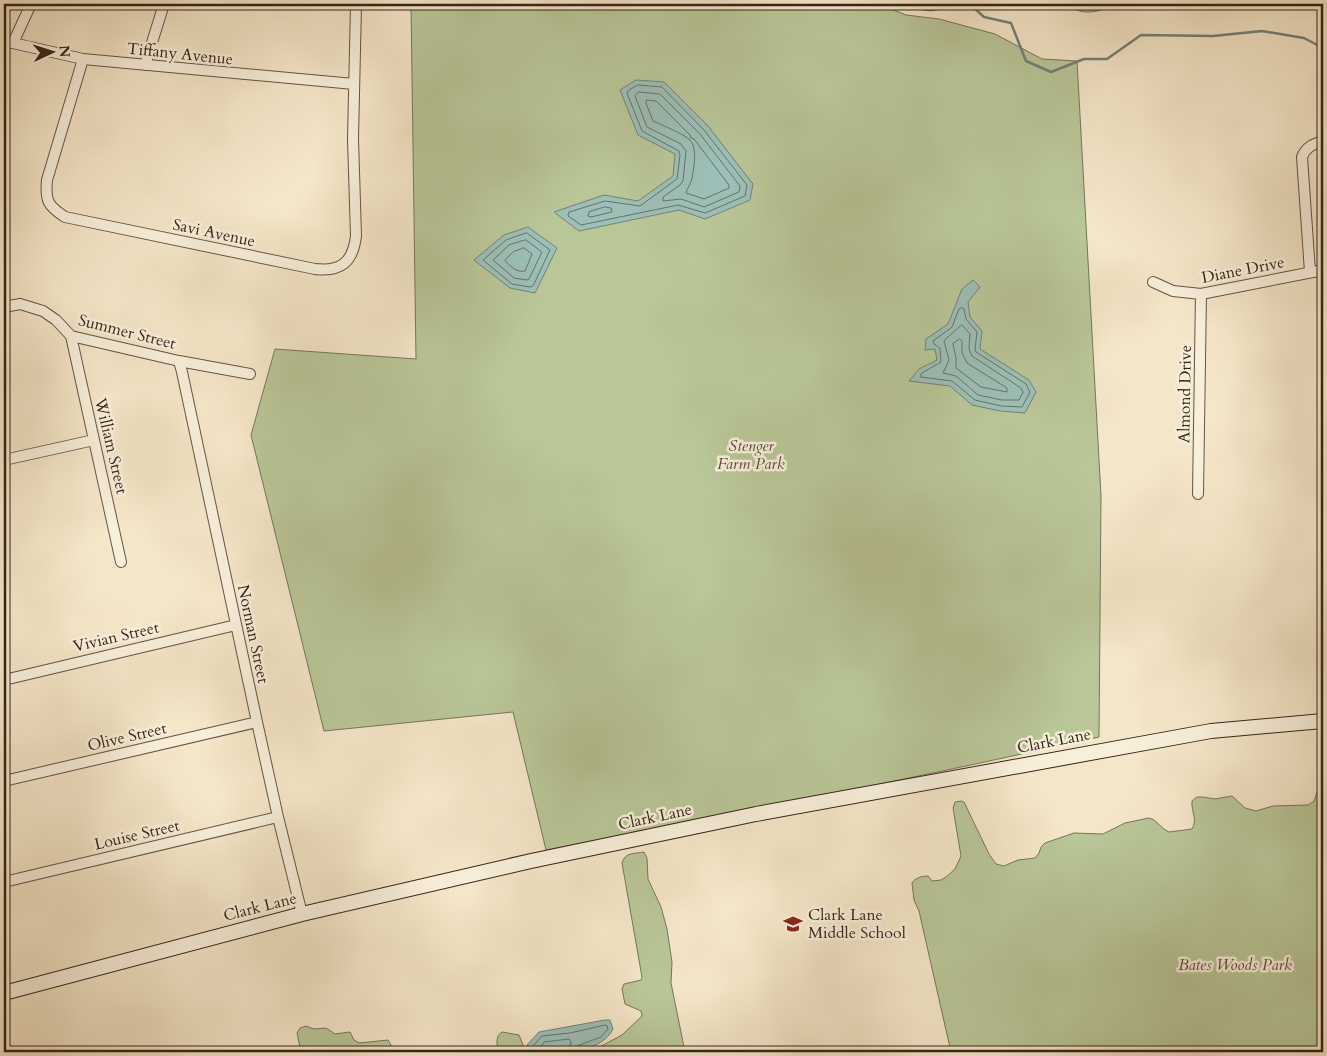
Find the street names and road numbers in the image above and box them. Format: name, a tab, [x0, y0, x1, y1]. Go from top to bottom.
street label: Tiffany Avenue	[126, 37, 234, 71]
street label: Savi Avenue	[171, 214, 257, 252]
street label: Diane Drive	[1200, 251, 1286, 289]
street label: Summer Street	[76, 309, 178, 355]
street label: Almond Drive	[1173, 345, 1197, 443]
street label: William Street	[89, 395, 133, 496]
street label: Norman Street	[232, 583, 274, 685]
street label: Vivian Street	[71, 616, 161, 658]
street label: Olive Street	[85, 717, 169, 757]
street label: Clark Lane	[1015, 723, 1093, 759]
street label: Clark Lane	[616, 798, 694, 836]
street label: Louise Street	[92, 814, 182, 856]
street label: Clark Lane	[221, 887, 299, 927]

